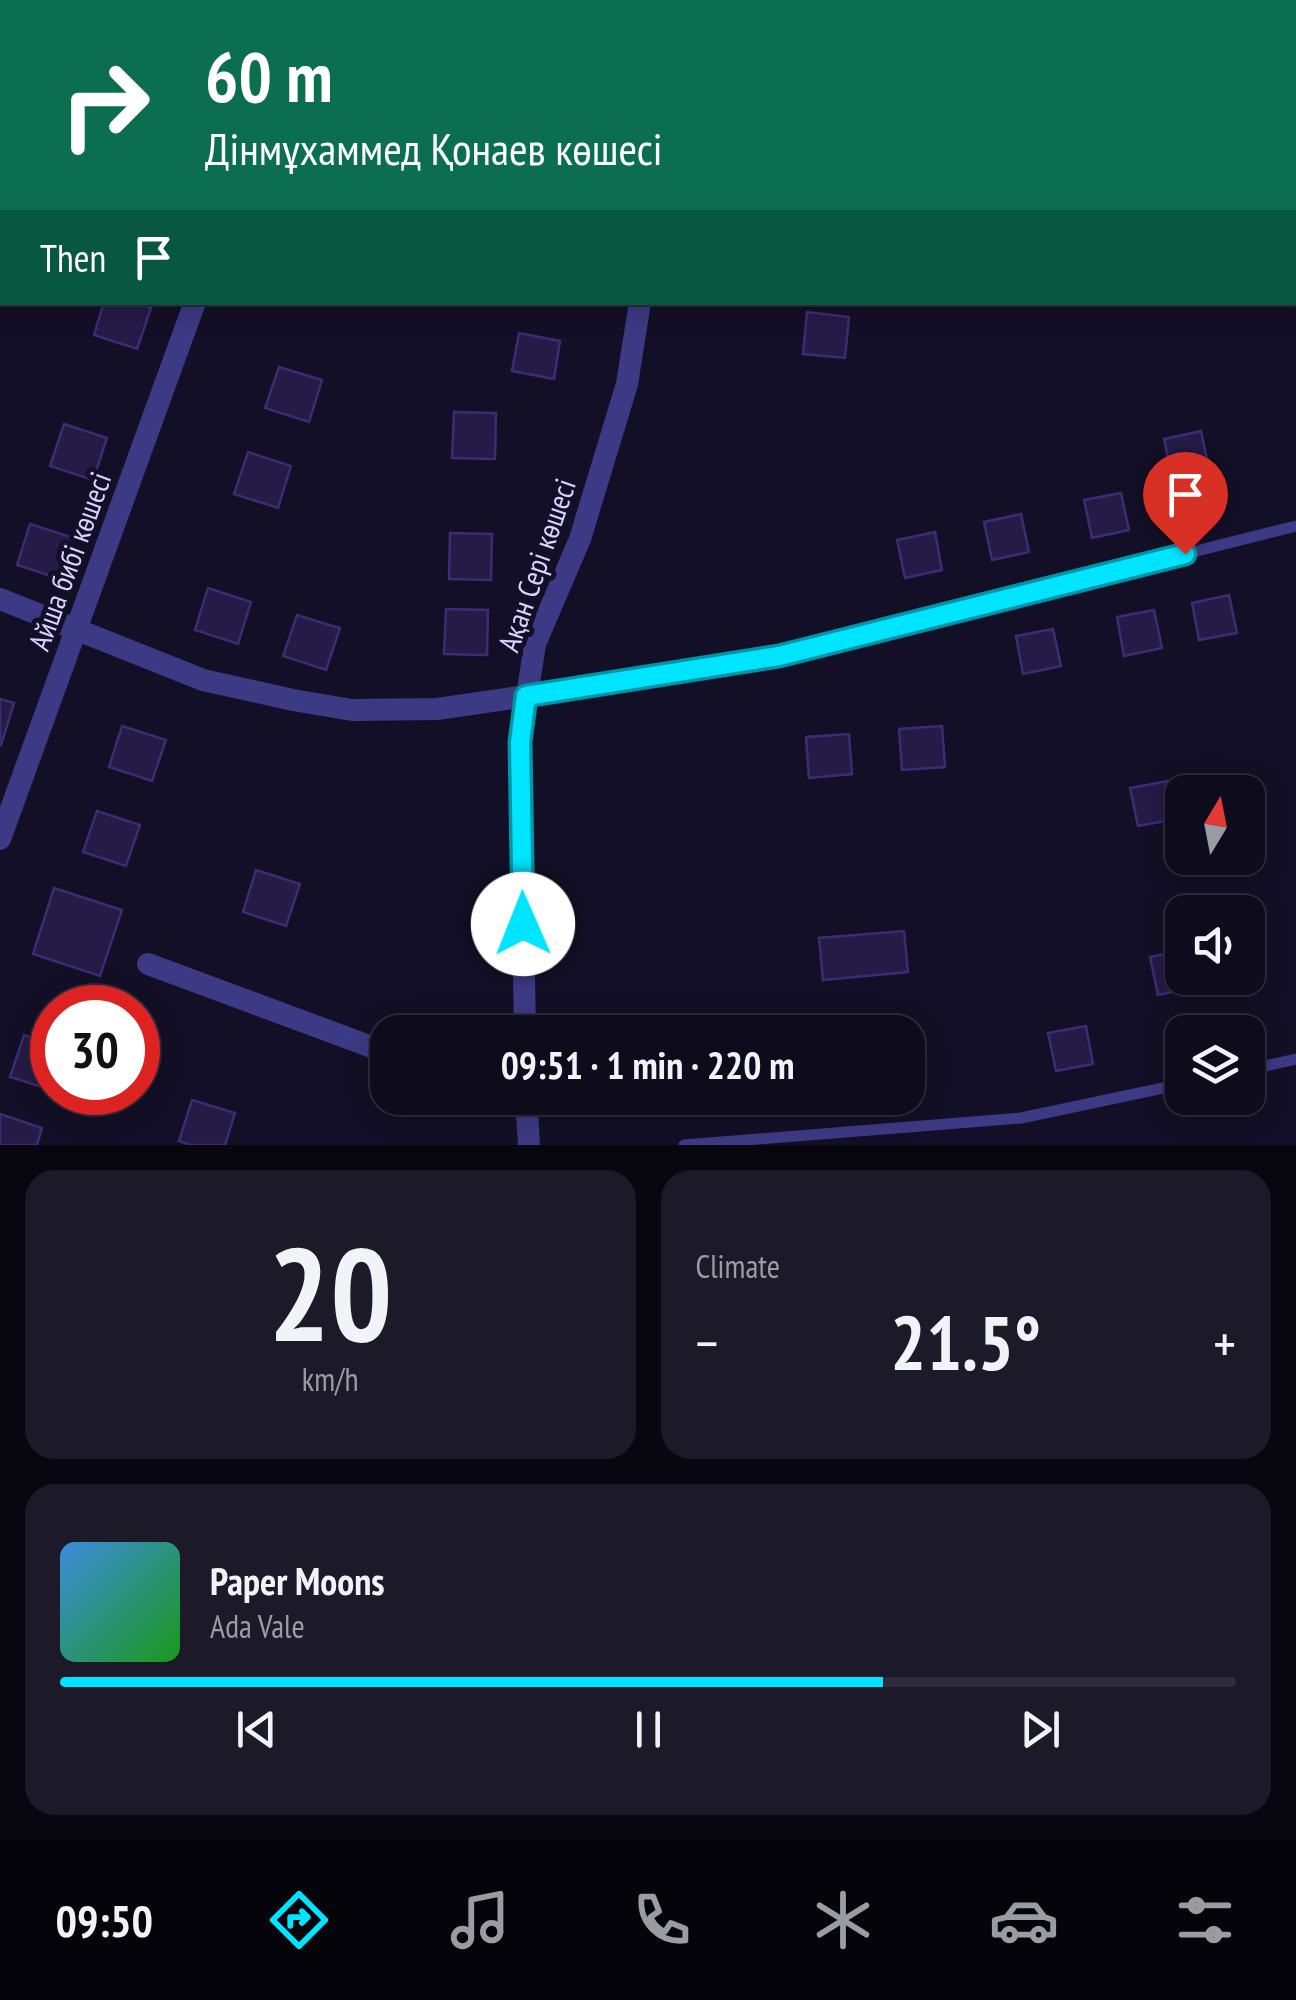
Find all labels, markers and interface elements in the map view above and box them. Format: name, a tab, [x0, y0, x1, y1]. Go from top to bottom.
text: 60 m	[205, 31, 333, 121]
icon: right	[40, 40, 170, 170]
text: Дінмұхаммед Қонаев көшесі	[205, 119, 662, 177]
icon: arrive	[126, 230, 181, 285]
text: Then	[40, 233, 106, 282]
pin	[1143, 452, 1228, 555]
street label: Айша бибі көшесі	[19, 466, 119, 656]
icon: arrive	[1158, 467, 1213, 522]
street label: Ақан Сері көшесі	[488, 473, 584, 657]
north arrow	[1165, 775, 1265, 875]
map controls	[1165, 775, 1265, 1115]
position arrow	[471, 872, 575, 976]
button: sound	[1165, 895, 1265, 995]
speed limit sign: 30	[30, 985, 160, 1115]
button: layers	[1165, 1015, 1265, 1115]
text: 09:51 · 1 min · 220 m	[501, 1040, 794, 1089]
text: 20	[268, 1209, 392, 1377]
text: Climate	[696, 1245, 780, 1287]
text: 21.5°	[890, 1294, 1041, 1391]
text: −	[696, 1307, 718, 1378]
text: +	[1213, 1307, 1236, 1378]
text: km/h	[302, 1358, 359, 1400]
text: Paper Moons	[210, 1556, 385, 1605]
text: Ada Vale	[210, 1605, 305, 1647]
icon: previous	[229, 1702, 284, 1757]
icon: pause	[621, 1702, 676, 1757]
icon: next	[1013, 1702, 1068, 1757]
icon: directions	[264, 1885, 334, 1955]
icon: music	[445, 1885, 515, 1955]
icon: phone	[627, 1885, 697, 1955]
icon: climate	[808, 1885, 878, 1955]
icon: car	[989, 1885, 1059, 1955]
icon: filters	[1170, 1885, 1240, 1955]
text: 09:50	[56, 1891, 153, 1949]

